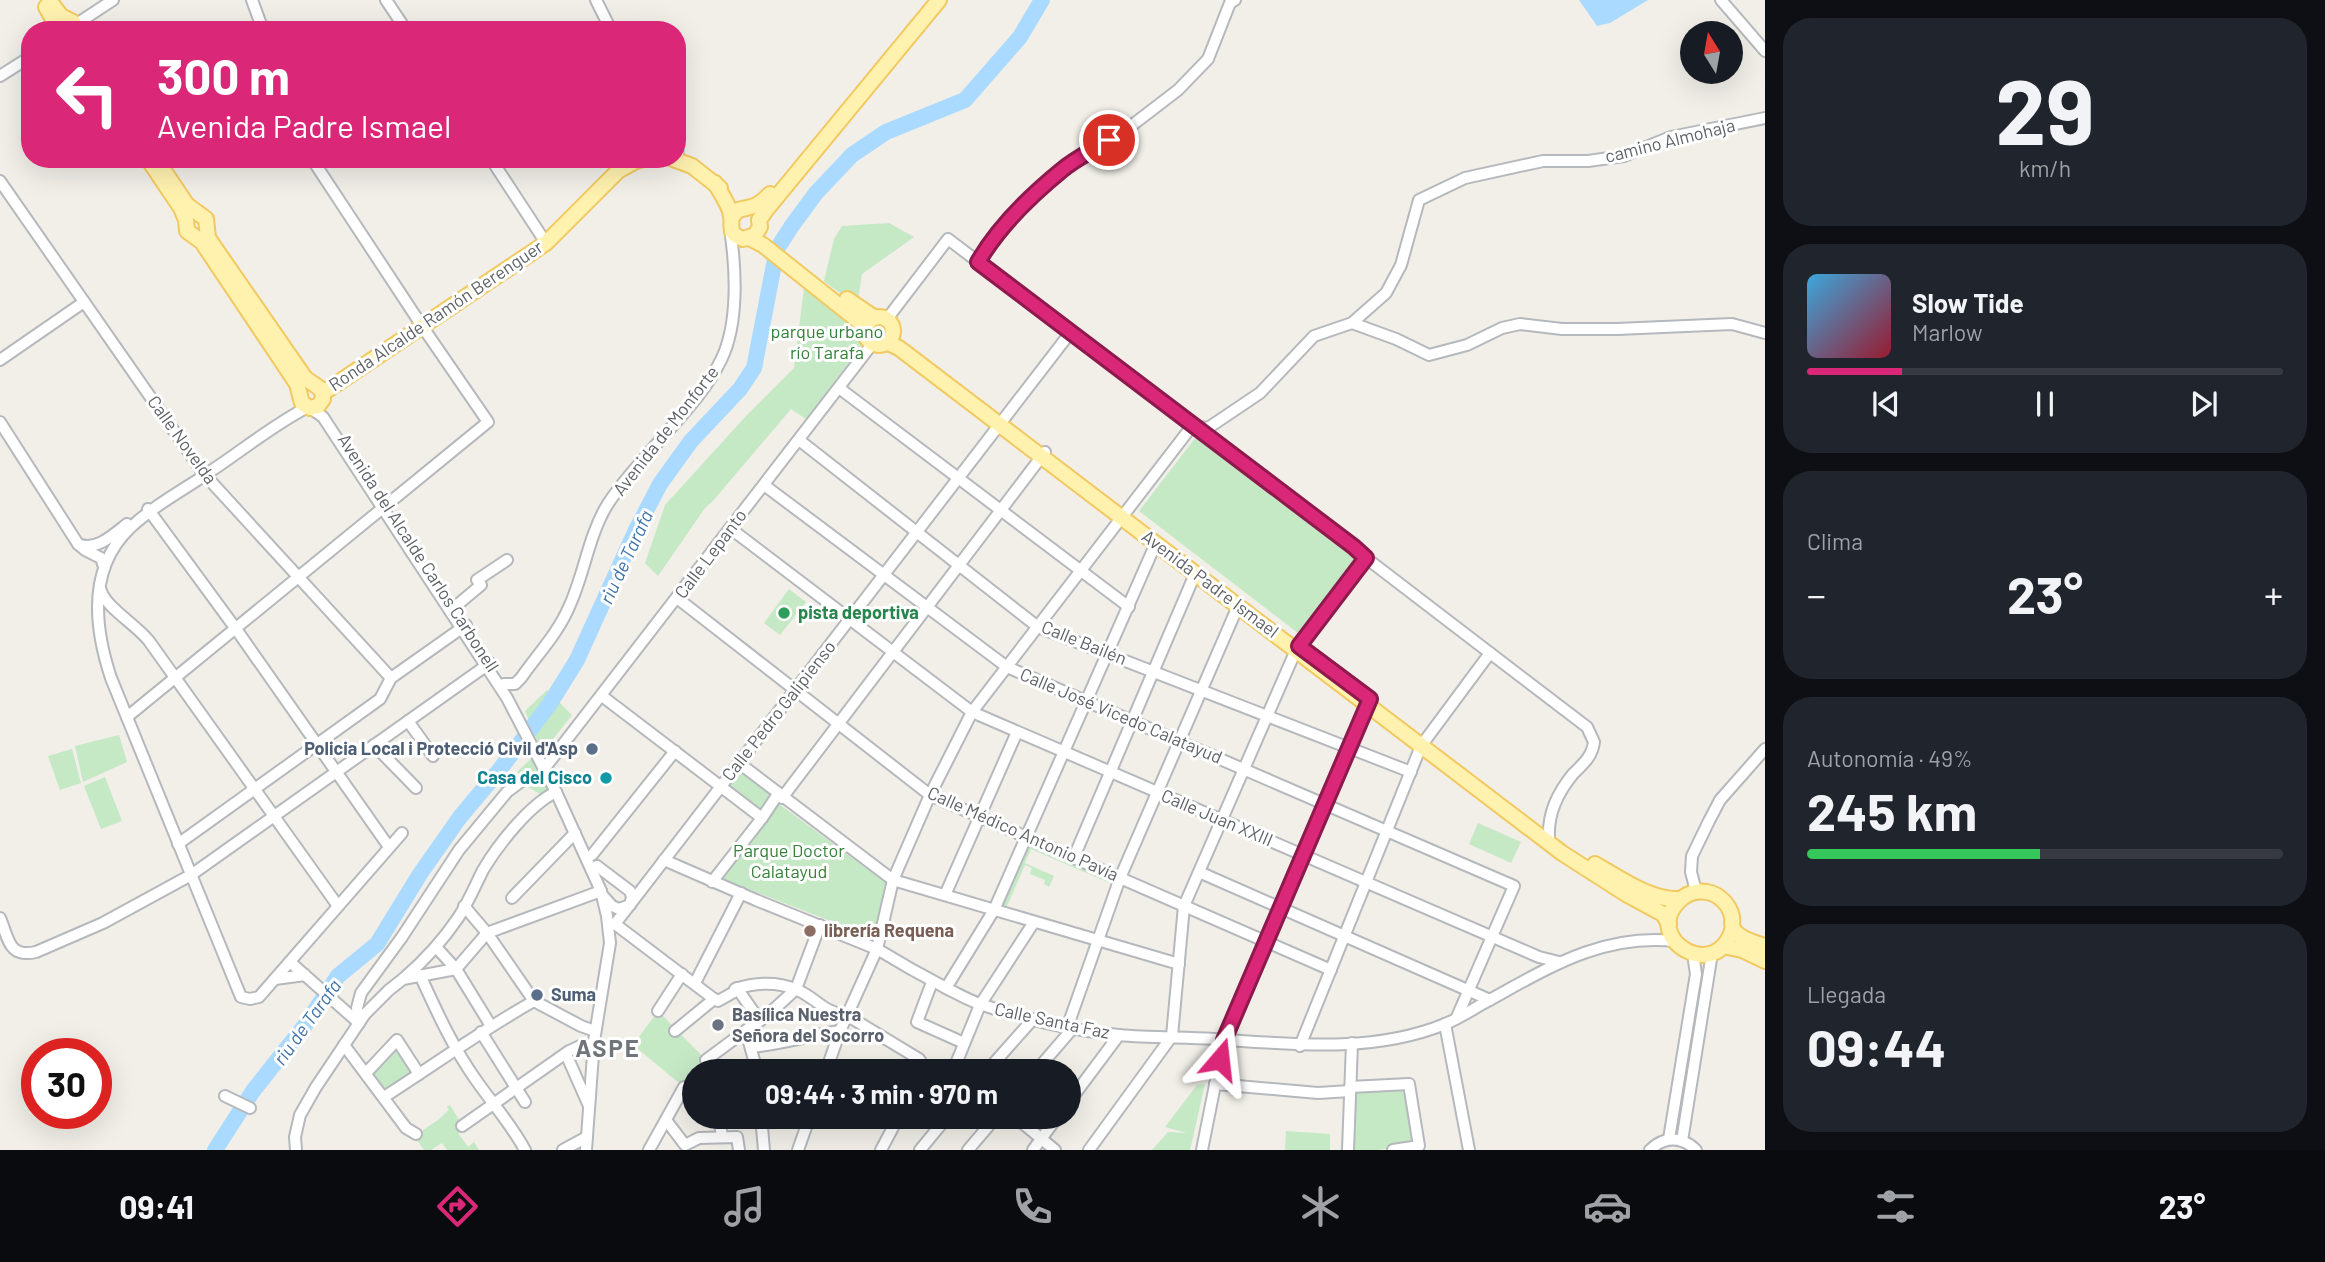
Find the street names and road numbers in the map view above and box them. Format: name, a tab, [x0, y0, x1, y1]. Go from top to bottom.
street label: camino Almohaja	[1602, 113, 1737, 167]
street label: Ronda Alcalde Ramón Berenguer	[324, 235, 547, 395]
street label: Avenida de Monforte	[608, 361, 723, 500]
street label: Calle Novelda	[143, 391, 222, 488]
street label: Avenida del Alcalde Carlos Carbonell	[334, 429, 504, 676]
street label: Calle Lepanto	[669, 504, 751, 602]
street label: Avenida Padre Ismael	[1138, 525, 1283, 642]
street label: Calle Bailén	[1039, 615, 1130, 669]
street label: Calle Pedro Galipienso	[717, 636, 840, 785]
street label: Calle José Vicedo Calatayud	[1017, 662, 1226, 768]
street label: Calle Médico Antonio Pavía	[924, 781, 1122, 885]
street label: Calle Juan XXIII	[1158, 784, 1277, 850]
street label: Calle Santa Faz	[993, 997, 1112, 1043]

